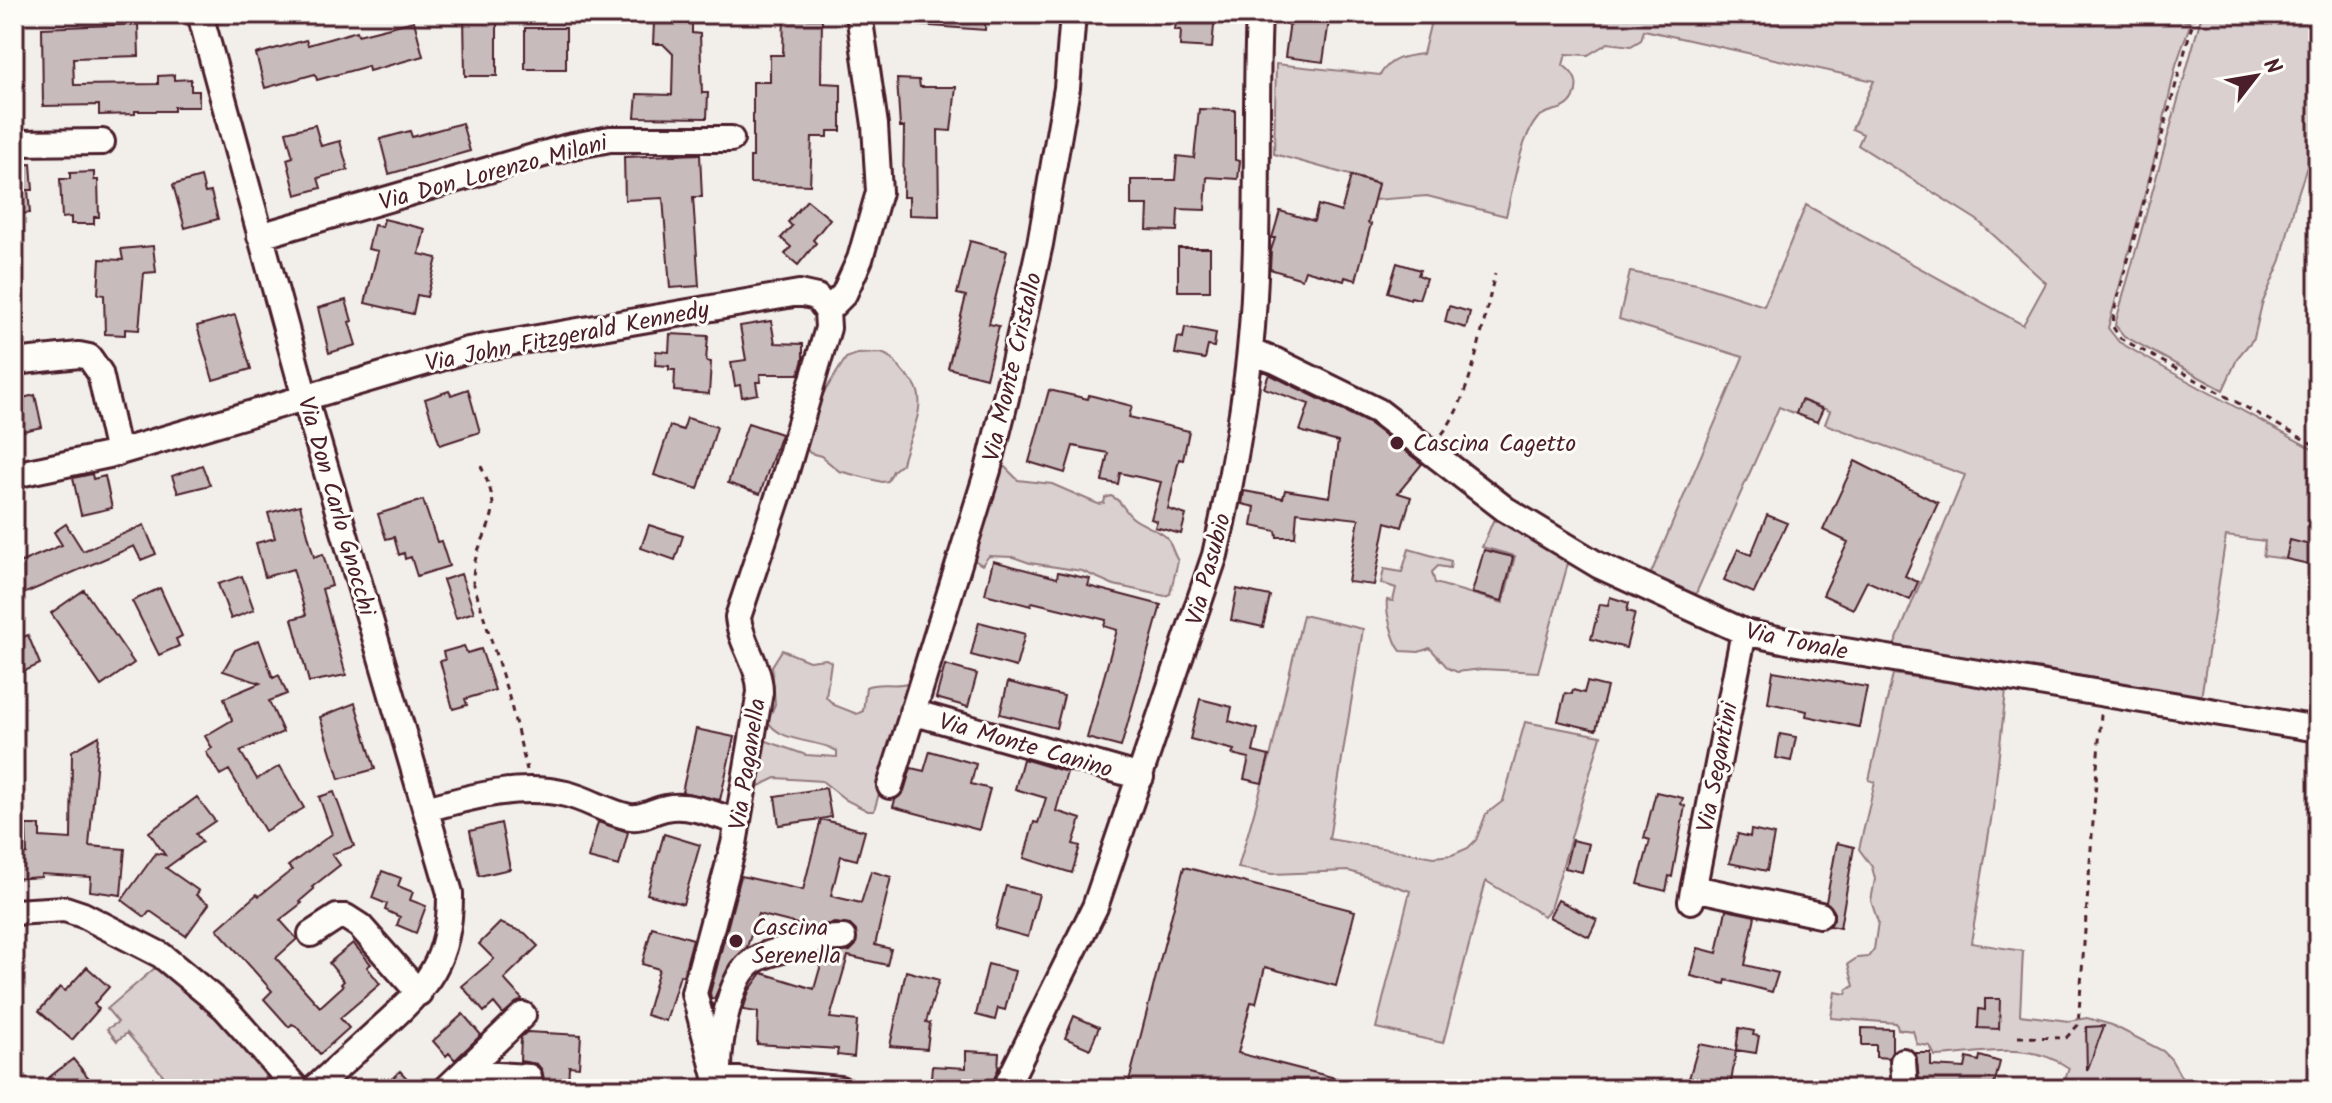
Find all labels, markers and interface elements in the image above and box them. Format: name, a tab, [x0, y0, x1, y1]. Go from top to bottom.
north arrow	[2216, 36, 2296, 116]
text: N	[2252, 52, 2290, 82]
street label: Via Don Lorenzo Milani	[375, 124, 613, 223]
street label: Via Monte Cristallo	[973, 269, 1054, 466]
street label: Via John Fitzgerald Kennedy	[422, 291, 713, 384]
street label: Via Don Carlo Gnocchi	[286, 392, 386, 622]
place label: Cascina Cagetto	[1413, 425, 1576, 464]
marker: Cascina Cagetto	[1388, 434, 1406, 452]
street label: Via Pasubio	[1176, 509, 1243, 630]
street label: Via Tonale	[1742, 613, 1852, 672]
street label: Via Paganella	[719, 696, 778, 833]
street label: Via Segantini	[1687, 698, 1750, 836]
street label: Via Monte Canino	[934, 703, 1117, 790]
place label: Cascina Serenella	[752, 909, 841, 976]
marker: Cascina Serenella	[727, 932, 745, 950]

